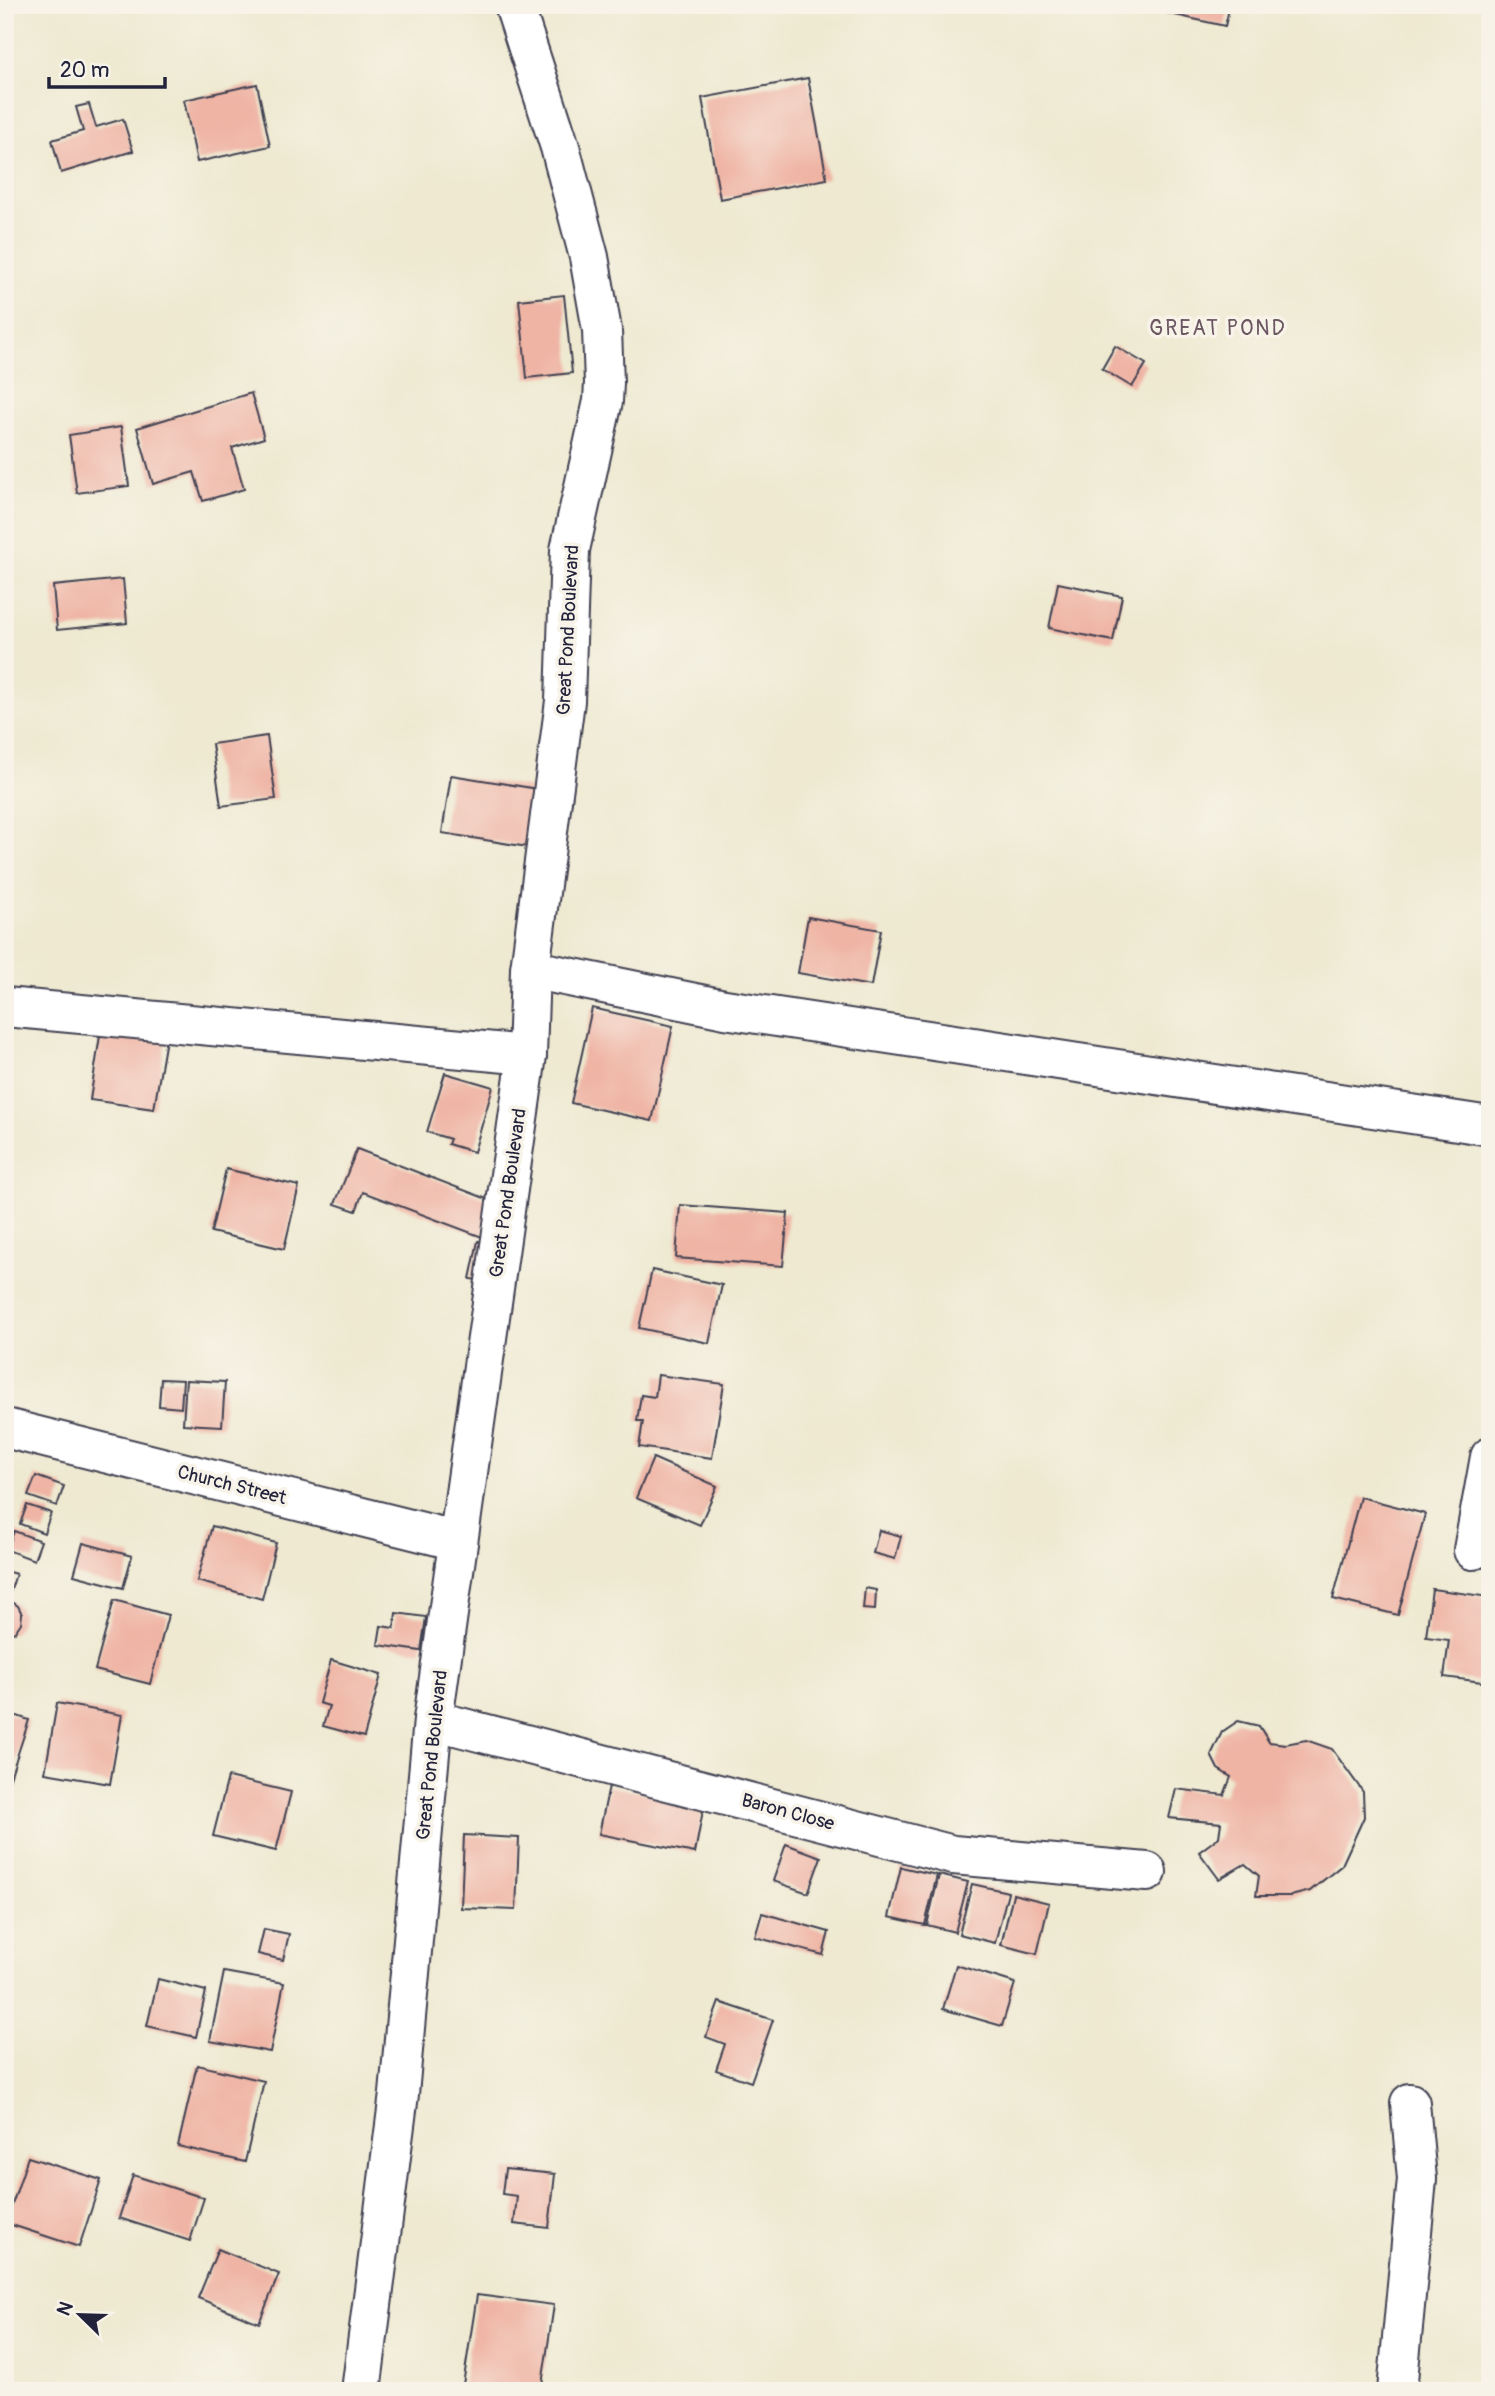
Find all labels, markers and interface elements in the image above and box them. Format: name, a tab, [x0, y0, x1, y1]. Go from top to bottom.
scale bar	[49, 46, 164, 90]
text: 20 m	[60, 57, 109, 84]
district label: GREAT POND	[1149, 315, 1287, 342]
street label: Great Pond Boulevard	[552, 544, 584, 716]
street label: Great Pond Boulevard	[484, 1107, 532, 1279]
street label: Church Street	[175, 1460, 289, 1510]
street label: Great Pond Boulevard	[411, 1669, 453, 1841]
street label: Baron Close	[739, 1788, 838, 1836]
north arrow	[46, 2280, 116, 2350]
text: N	[52, 2298, 79, 2319]

